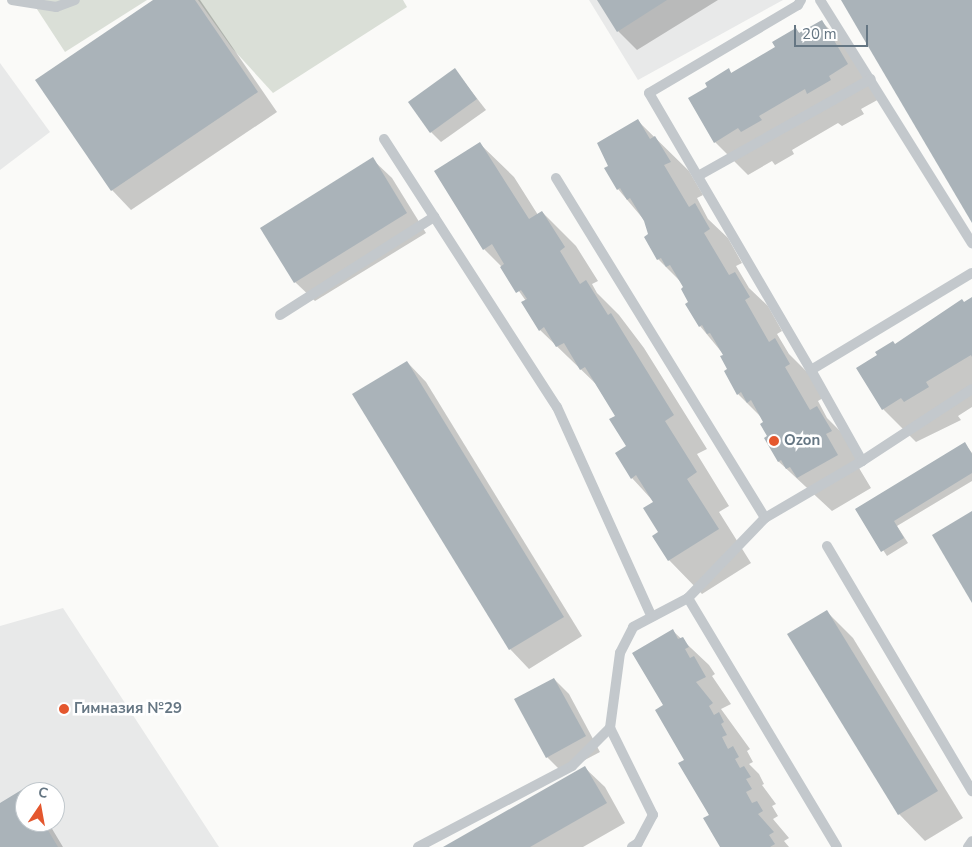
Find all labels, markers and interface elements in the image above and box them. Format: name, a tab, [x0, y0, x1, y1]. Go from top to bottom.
scale bar	[797, 15, 871, 47]
text: 20 m	[802, 24, 837, 44]
place label: Ozon	[784, 432, 820, 450]
marker: Ozon	[768, 435, 780, 447]
place label: Гимназия №29	[74, 700, 182, 718]
marker: Гимназия №29	[58, 703, 70, 715]
north arrow	[15, 782, 65, 832]
text: С	[36, 783, 50, 803]

